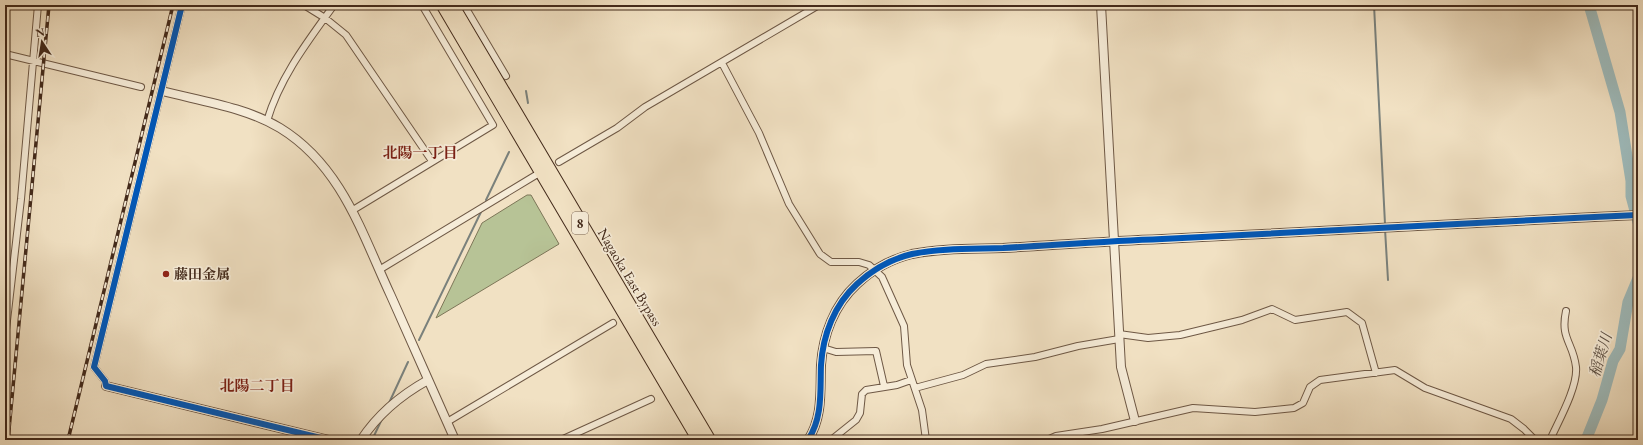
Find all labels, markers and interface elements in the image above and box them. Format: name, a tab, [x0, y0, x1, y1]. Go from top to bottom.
north arrow	[22, 22, 62, 62]
text: N	[34, 24, 46, 40]
district label: 北陽一丁目	[382, 143, 458, 162]
road number: 8	[572, 212, 588, 234]
street label: Nagaoka East Bypass	[594, 225, 667, 330]
place label: 藤田金属	[174, 265, 230, 283]
marker: 藤田金属	[161, 269, 171, 279]
water label: 稲葉川	[1584, 329, 1616, 379]
district label: 北陽二丁目	[219, 376, 295, 395]

